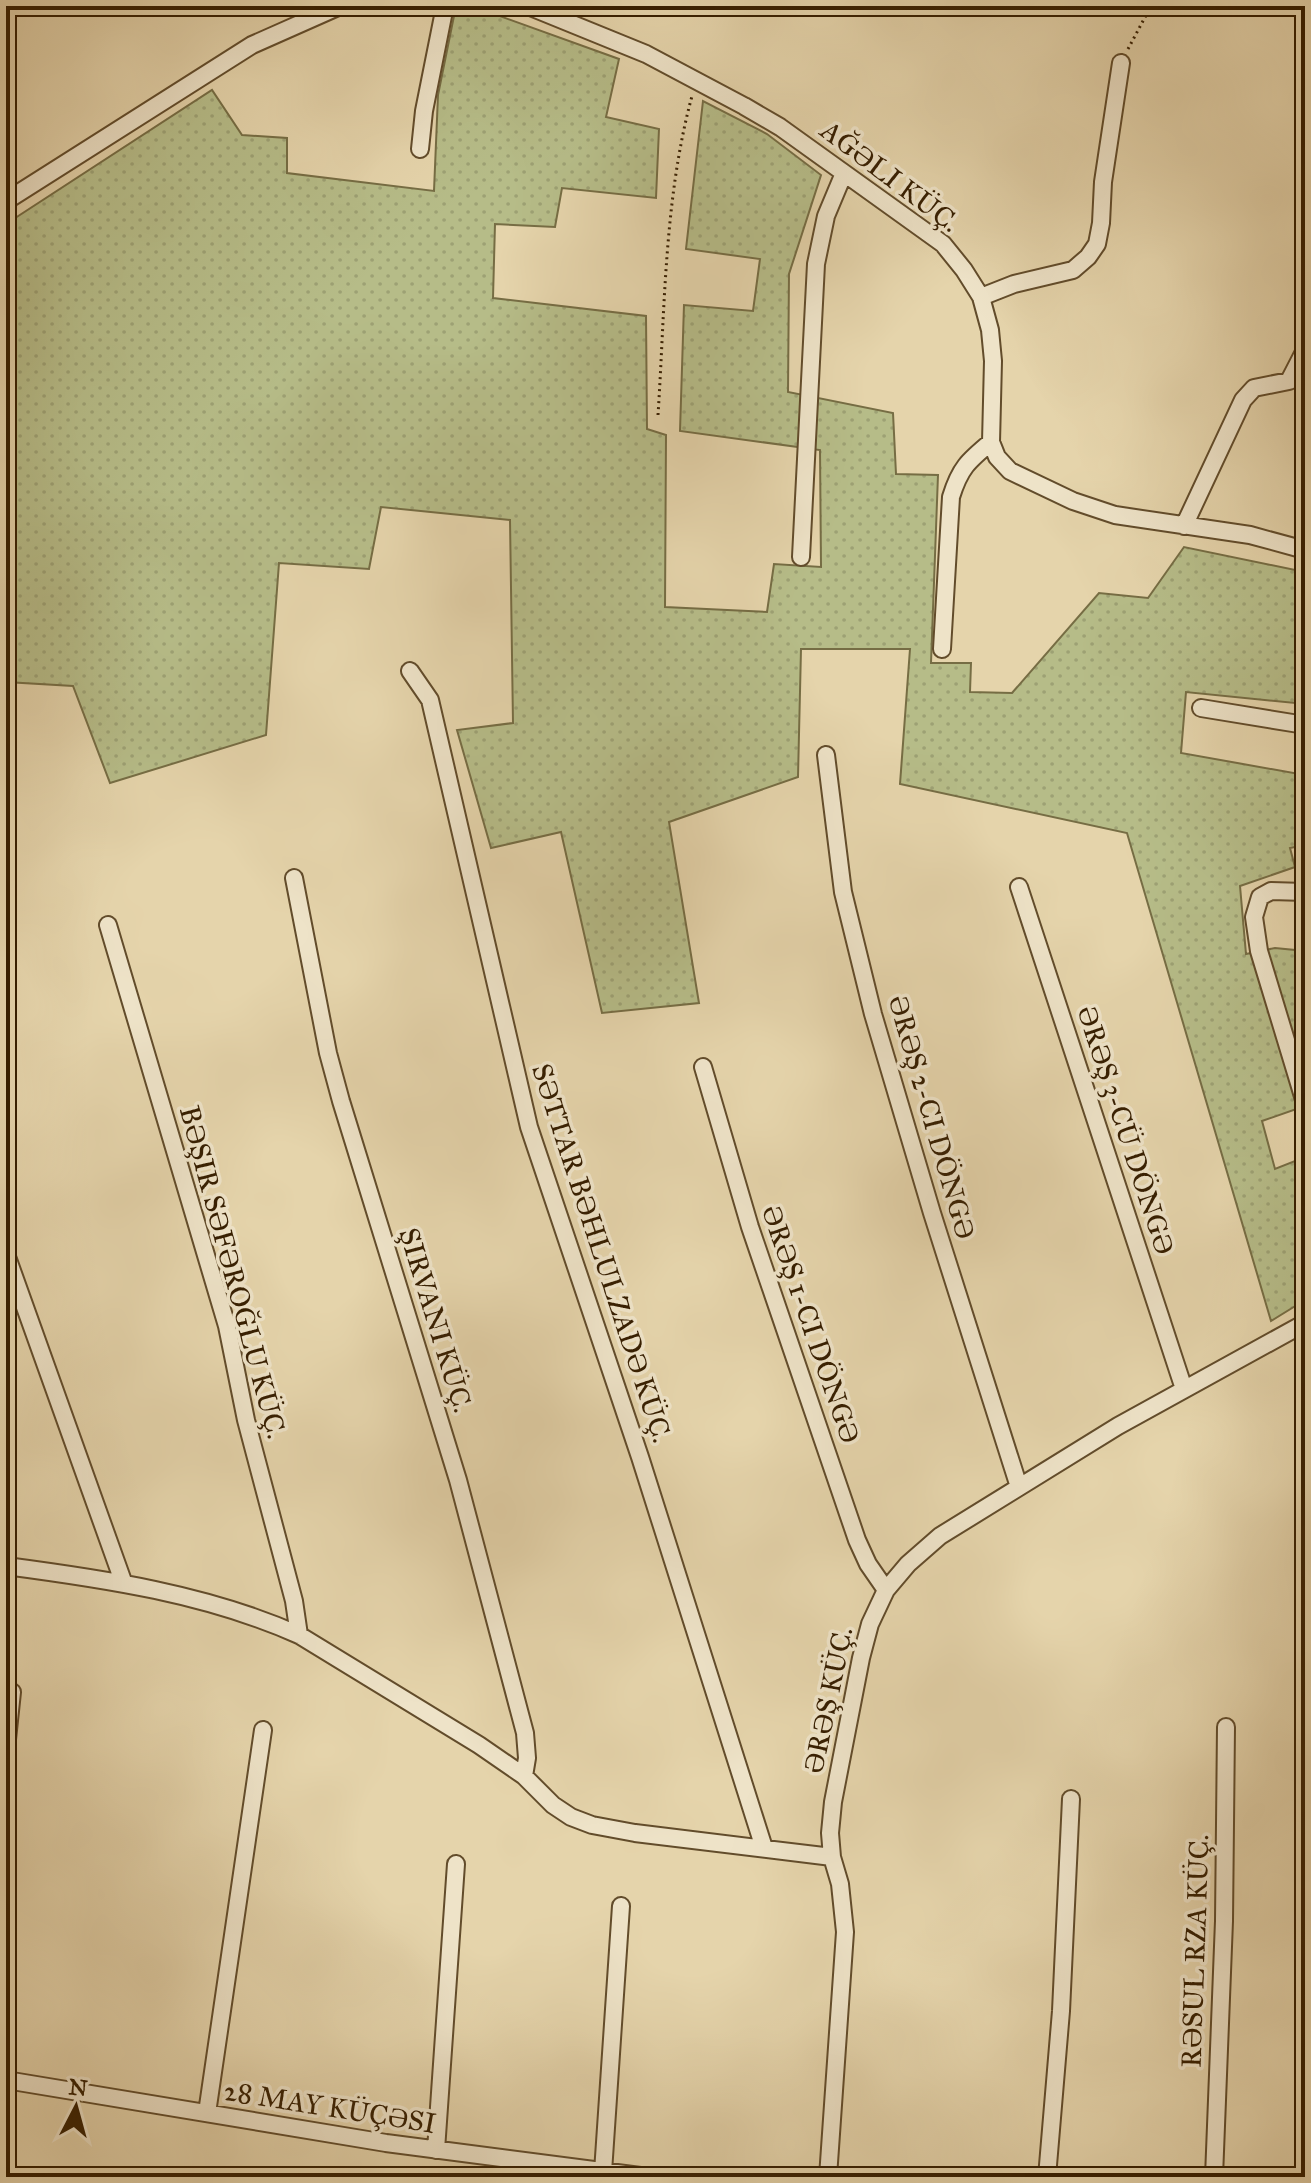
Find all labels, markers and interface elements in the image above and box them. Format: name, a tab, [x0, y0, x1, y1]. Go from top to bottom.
street label: AĞƏLI KÜÇ.	[813, 112, 966, 240]
street label: ƏRƏŞ 2-CI DÖNGƏ	[880, 991, 984, 1243]
street label: ƏRƏŞ 3-CÜ DÖNGƏ	[1069, 1001, 1183, 1259]
street label: SƏTTAR BƏHLULZADƏ KÜÇ.	[524, 1059, 680, 1447]
street label: BƏŞIR SƏFƏROĞLU KÜÇ.	[172, 1102, 294, 1442]
street label: ƏRƏŞ 1-CI DÖNGƏ	[754, 1201, 868, 1447]
street label: ŞIRVANI KÜÇ.	[391, 1224, 481, 1416]
street label: ƏRƏŞ KÜÇ.	[795, 1624, 861, 1776]
street label: RƏSUL RZA KÜÇ.	[1173, 1834, 1217, 2068]
north arrow	[36, 2067, 116, 2147]
text: N	[67, 2073, 89, 2102]
street label: 28 MAY KÜÇƏSI	[221, 2073, 439, 2141]

